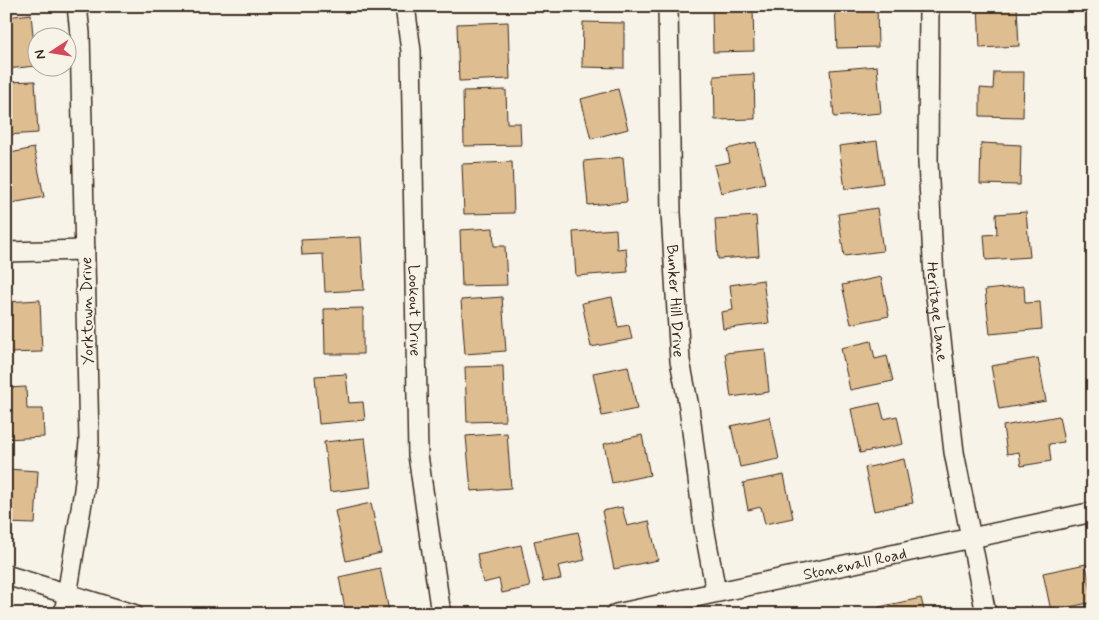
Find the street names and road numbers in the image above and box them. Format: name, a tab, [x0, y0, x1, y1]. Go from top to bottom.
street label: Bunker Hill Drive	[661, 244, 689, 358]
street label: Yorktown Drive	[76, 257, 99, 365]
street label: Heritage Lane	[921, 261, 953, 363]
street label: Lookout Drive	[403, 264, 425, 357]
street label: Stonewall Road	[801, 543, 909, 586]

